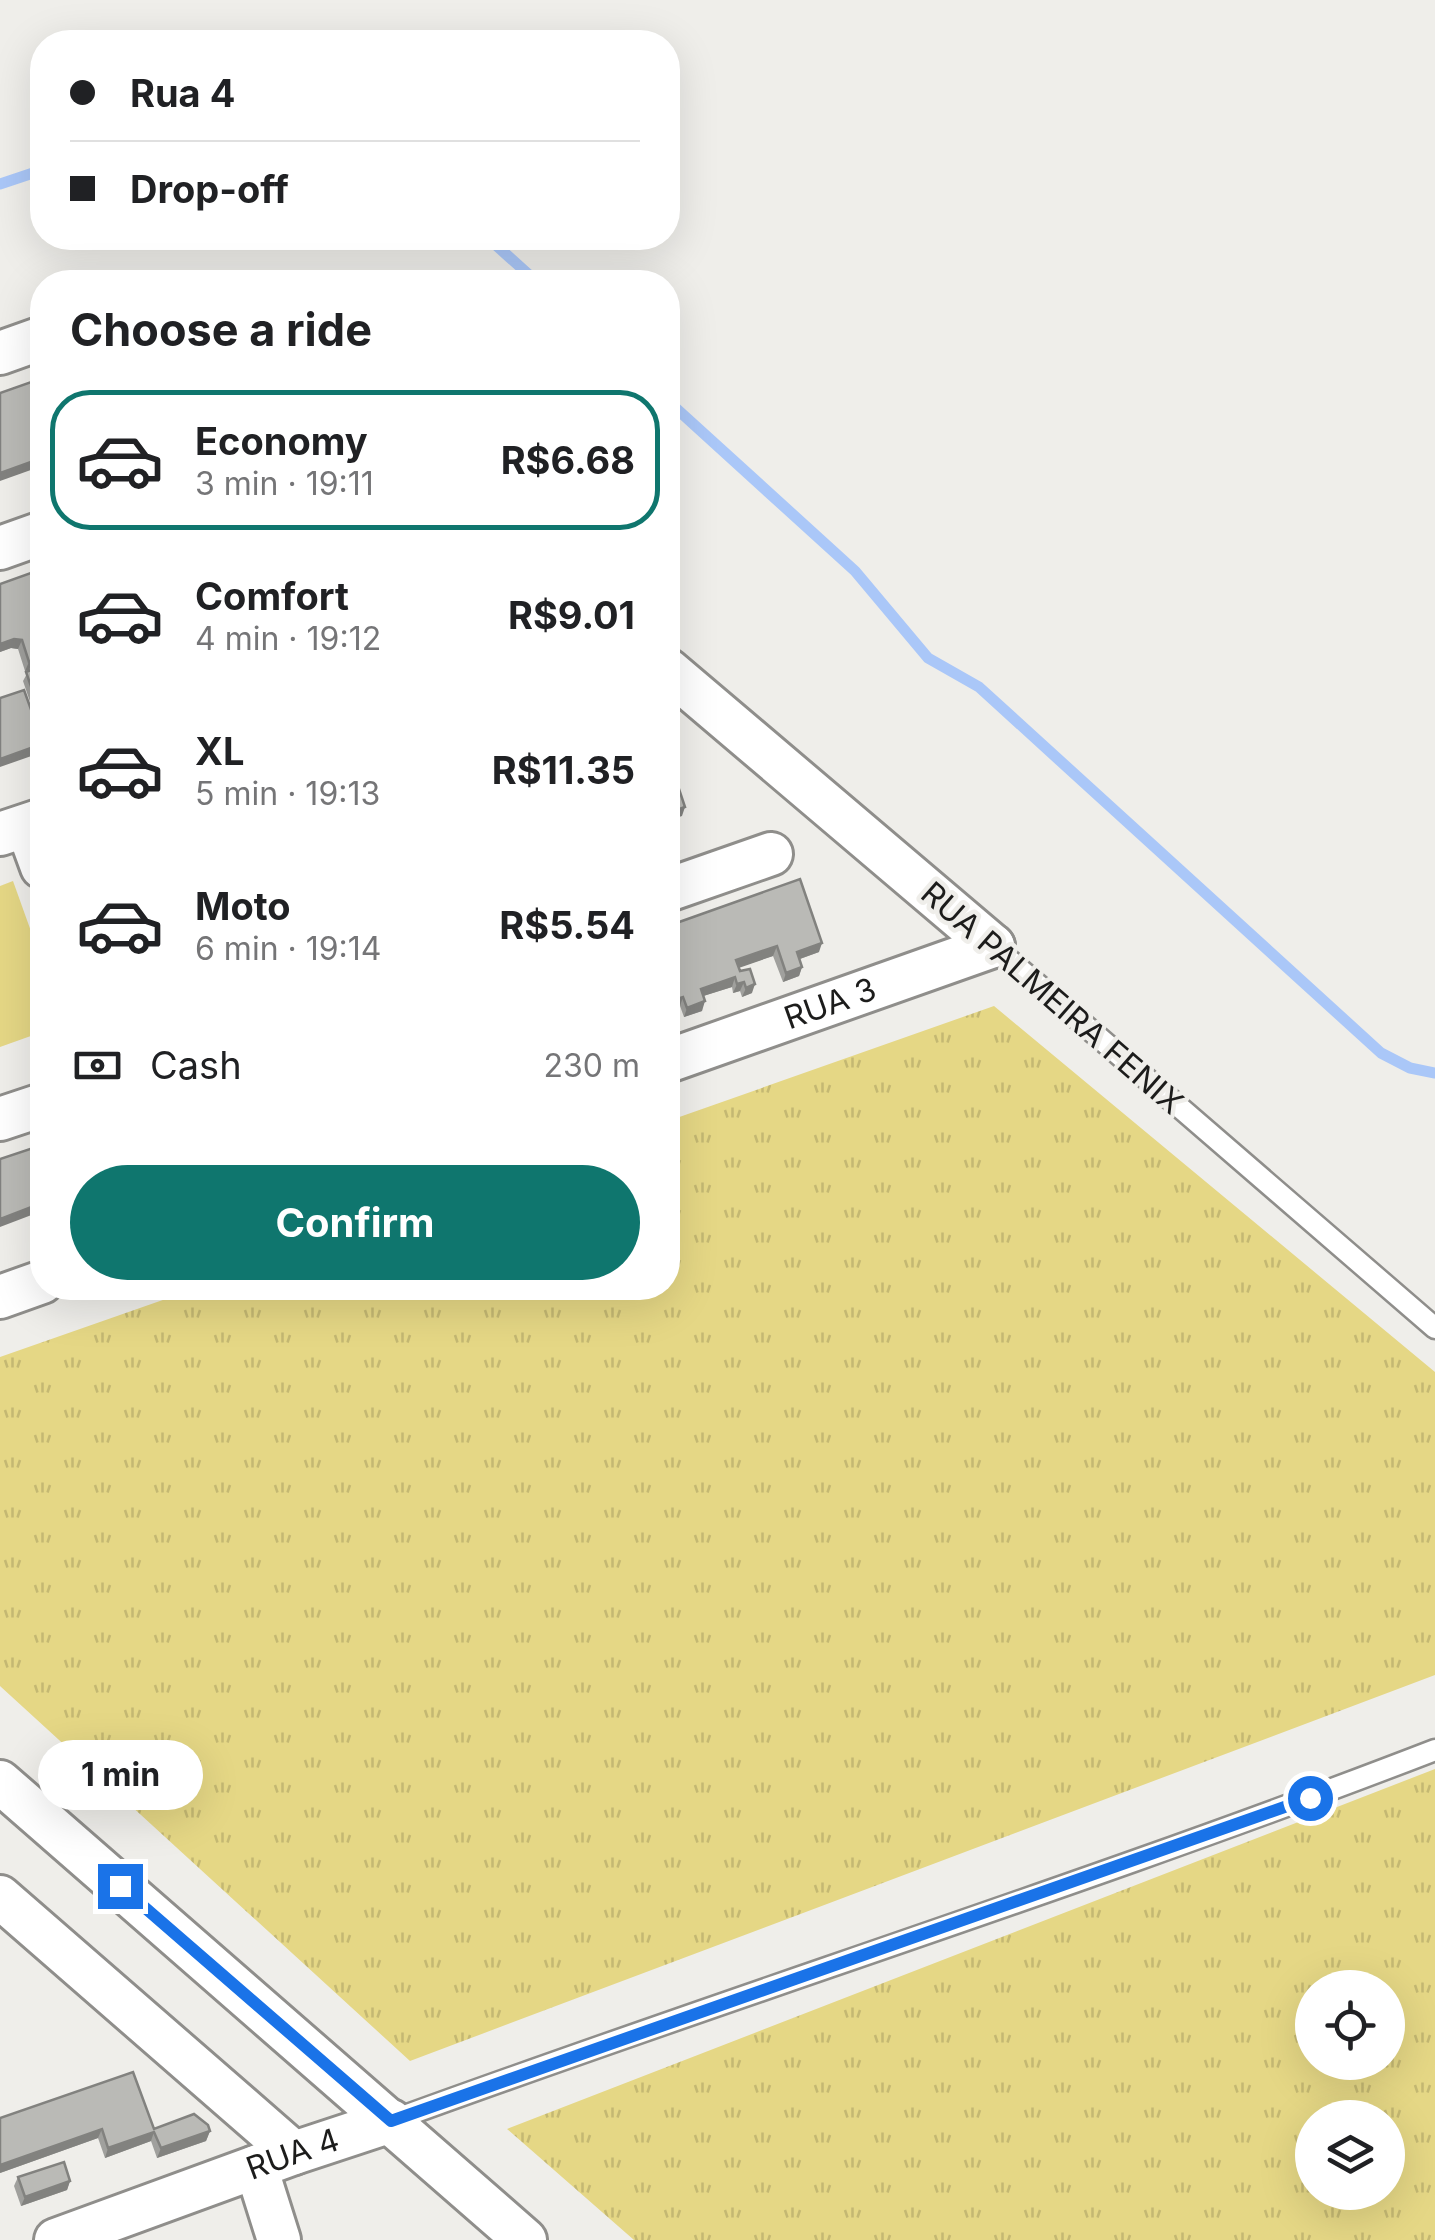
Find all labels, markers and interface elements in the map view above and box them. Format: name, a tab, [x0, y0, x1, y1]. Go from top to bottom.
text: Rua 4	[130, 70, 235, 116]
text: Drop-off	[130, 166, 289, 212]
text: Choose a ride	[70, 302, 372, 357]
icon: car	[75, 415, 165, 505]
text: Economy	[195, 418, 368, 464]
text: R$6.68	[501, 437, 635, 483]
text: 3 min · 19:11	[195, 464, 374, 503]
icon: car	[75, 570, 165, 660]
text: Comfort	[195, 573, 349, 619]
text: R$9.01	[508, 592, 635, 638]
text: 4 min · 19:12	[195, 619, 381, 658]
icon: car	[75, 725, 165, 815]
text: XL	[195, 728, 245, 774]
text: R$11.35	[492, 747, 635, 793]
text: 5 min · 19:13	[195, 774, 380, 813]
street label: RUA PALMEIRA FENIX	[913, 873, 1191, 1122]
icon: car	[75, 880, 165, 970]
text: Moto	[195, 883, 291, 929]
text: R$5.54	[499, 902, 635, 948]
text: 6 min · 19:14	[195, 929, 382, 968]
street label: RUA 3	[779, 969, 881, 1037]
icon: cash	[70, 1038, 125, 1093]
text: Cash	[150, 1042, 242, 1088]
text: 230 m	[544, 1046, 640, 1085]
button: Confirm	[70, 1165, 640, 1280]
callout: 1 min	[38, 1741, 202, 1811]
text: 1 min	[81, 1755, 160, 1794]
route start	[1288, 1776, 1333, 1821]
route end	[98, 1864, 143, 1909]
map controls	[1295, 1970, 1405, 2210]
button: locate	[1295, 1970, 1405, 2080]
button: layers	[1295, 2100, 1405, 2210]
street label: RUA 4	[241, 2119, 344, 2188]

